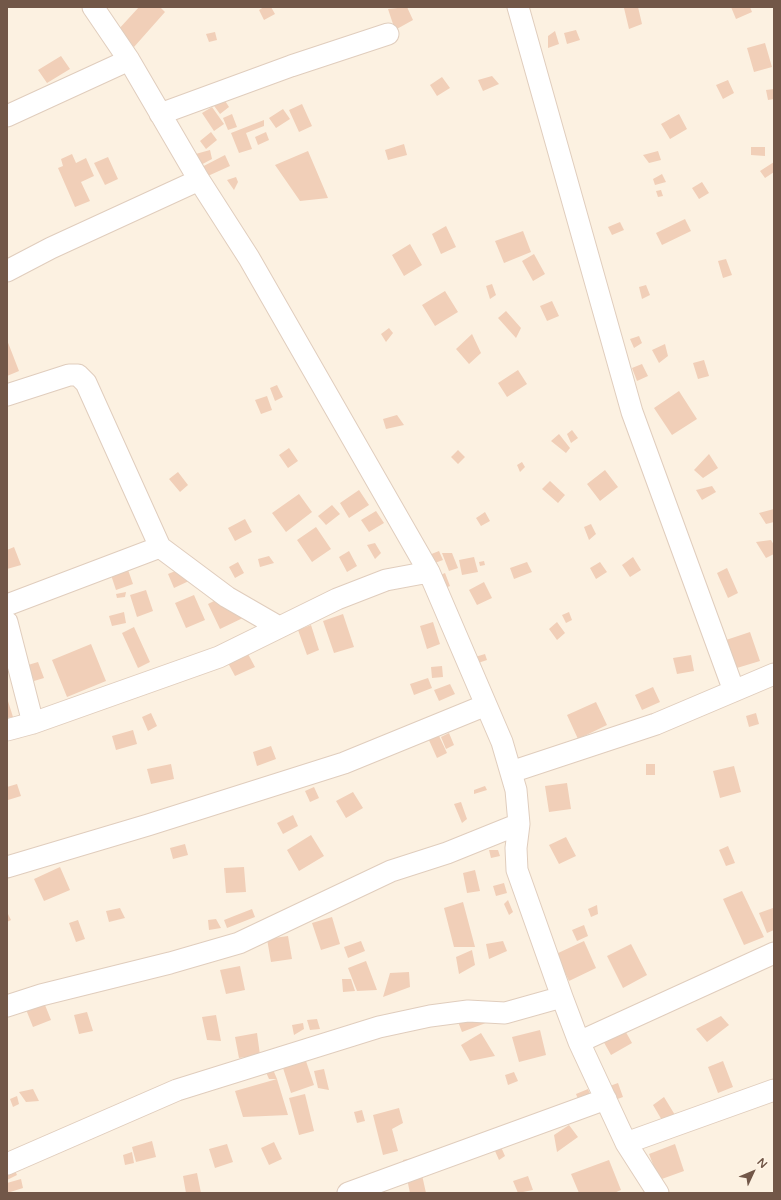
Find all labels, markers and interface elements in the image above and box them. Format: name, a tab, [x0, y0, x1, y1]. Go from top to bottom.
north arrow	[733, 1152, 773, 1192]
text: N	[754, 1156, 770, 1171]

